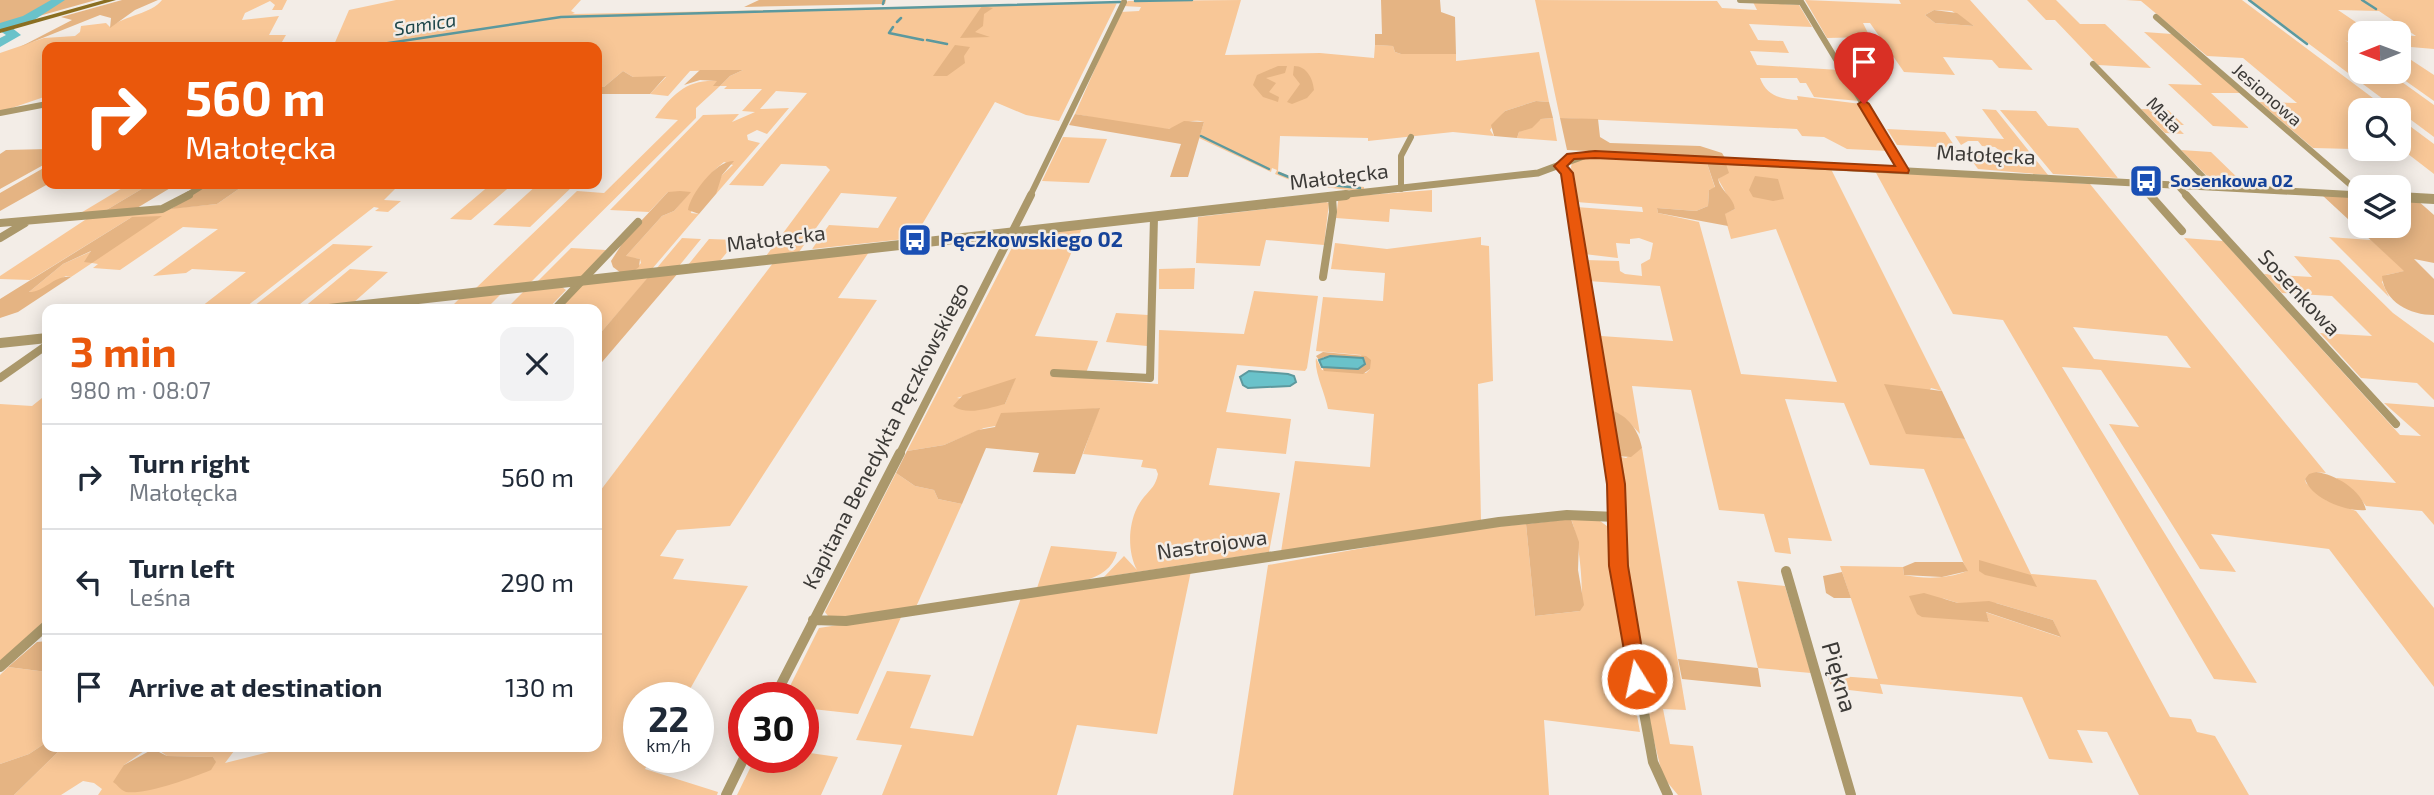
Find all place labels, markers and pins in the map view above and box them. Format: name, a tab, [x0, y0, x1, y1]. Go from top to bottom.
pin	[1834, 32, 1894, 104]
bus stop icon: Sosenkowa 02	[2127, 162, 2165, 200]
place label: Sosenkowa 02	[2170, 169, 2293, 191]
bus stop icon: Pęczkowskiego 02	[896, 221, 934, 259]
place label: Pęczkowskiego 02	[940, 226, 1123, 251]

